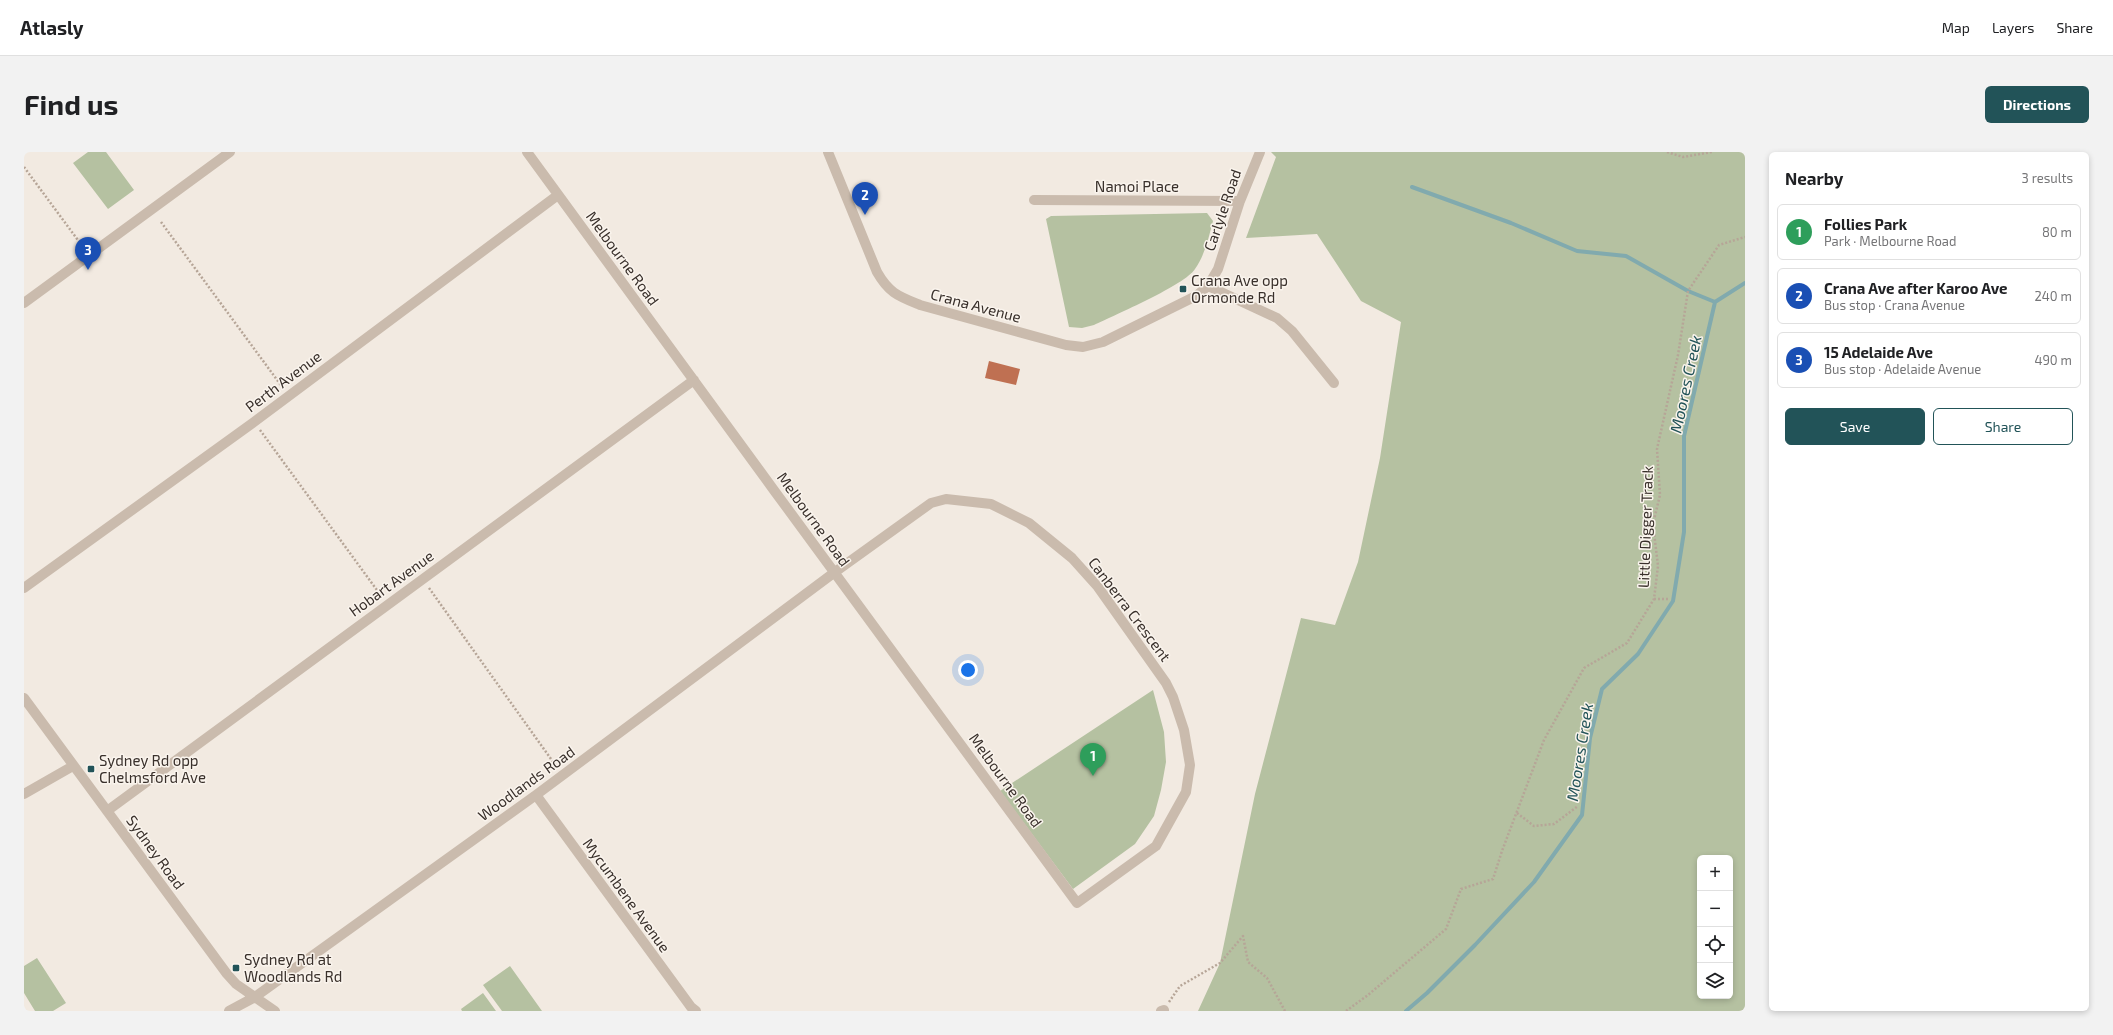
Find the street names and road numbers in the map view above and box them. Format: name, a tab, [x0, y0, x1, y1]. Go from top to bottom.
street label: Carlyle Road	[1200, 167, 1244, 253]
street label: Namoi Place	[1095, 177, 1179, 195]
street label: Melbourne Road	[583, 207, 663, 309]
street label: Crana Avenue	[929, 284, 1023, 326]
street label: Perth Avenue	[241, 347, 325, 415]
street label: Little Digger Track	[1634, 465, 1656, 588]
street label: Melbourne Road	[774, 468, 854, 570]
street label: Hobart Avenue	[345, 546, 437, 620]
street label: Canberra Crescent	[1085, 553, 1175, 665]
street label: Melbourne Road	[966, 729, 1046, 831]
street label: Woodlands Road	[474, 742, 578, 824]
street label: Sydney Road	[123, 812, 189, 892]
street label: Mycumbene Avenue	[580, 834, 674, 956]

